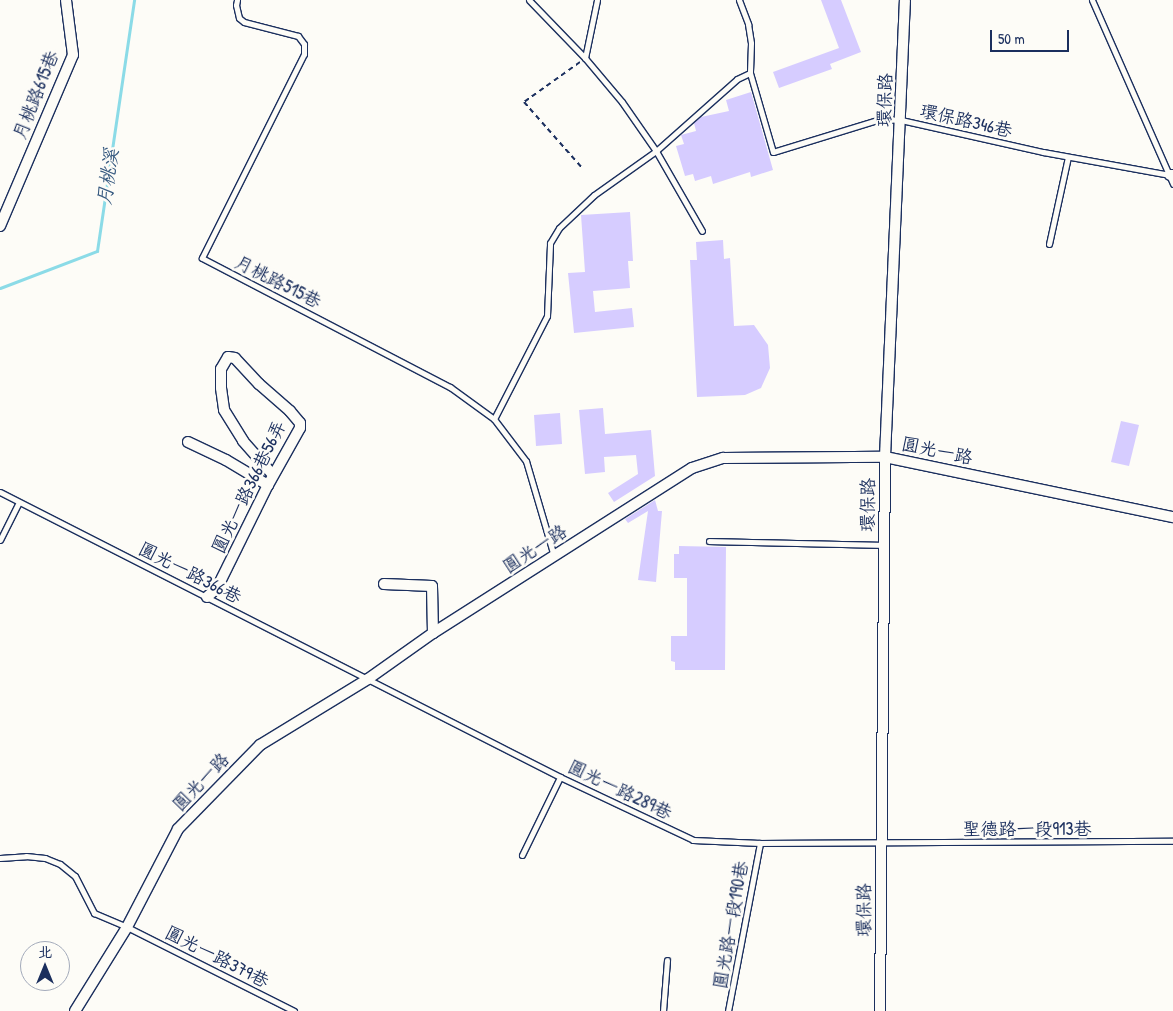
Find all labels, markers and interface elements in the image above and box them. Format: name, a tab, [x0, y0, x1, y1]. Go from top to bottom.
scale bar	[993, 20, 1072, 52]
text: 50 m	[998, 28, 1025, 49]
street label: 月桃路615巷	[9, 48, 63, 142]
street label: 環保路	[873, 73, 897, 127]
street label: 環保路346巷	[918, 100, 1014, 142]
water label: 月桃溪	[93, 147, 123, 207]
street label: 月桃路515巷	[231, 251, 325, 313]
street label: 圓光一路366巷56弄	[207, 417, 291, 557]
street label: 圓光一路	[900, 433, 974, 469]
street label: 環保路	[857, 478, 879, 532]
street label: 圓光一路	[499, 520, 571, 578]
street label: 圓光一路366巷	[135, 538, 245, 608]
street label: 圓光一路	[168, 749, 234, 815]
street label: 圓光一路289巷	[565, 756, 675, 824]
street label: 聖德路一段913巷	[962, 818, 1092, 840]
street label: 圓光路一段190巷	[709, 860, 753, 990]
street label: 環保路	[853, 883, 875, 937]
street label: 圓光一路379巷	[161, 922, 273, 992]
north arrow	[20, 941, 70, 991]
text: 北	[38, 942, 52, 961]

